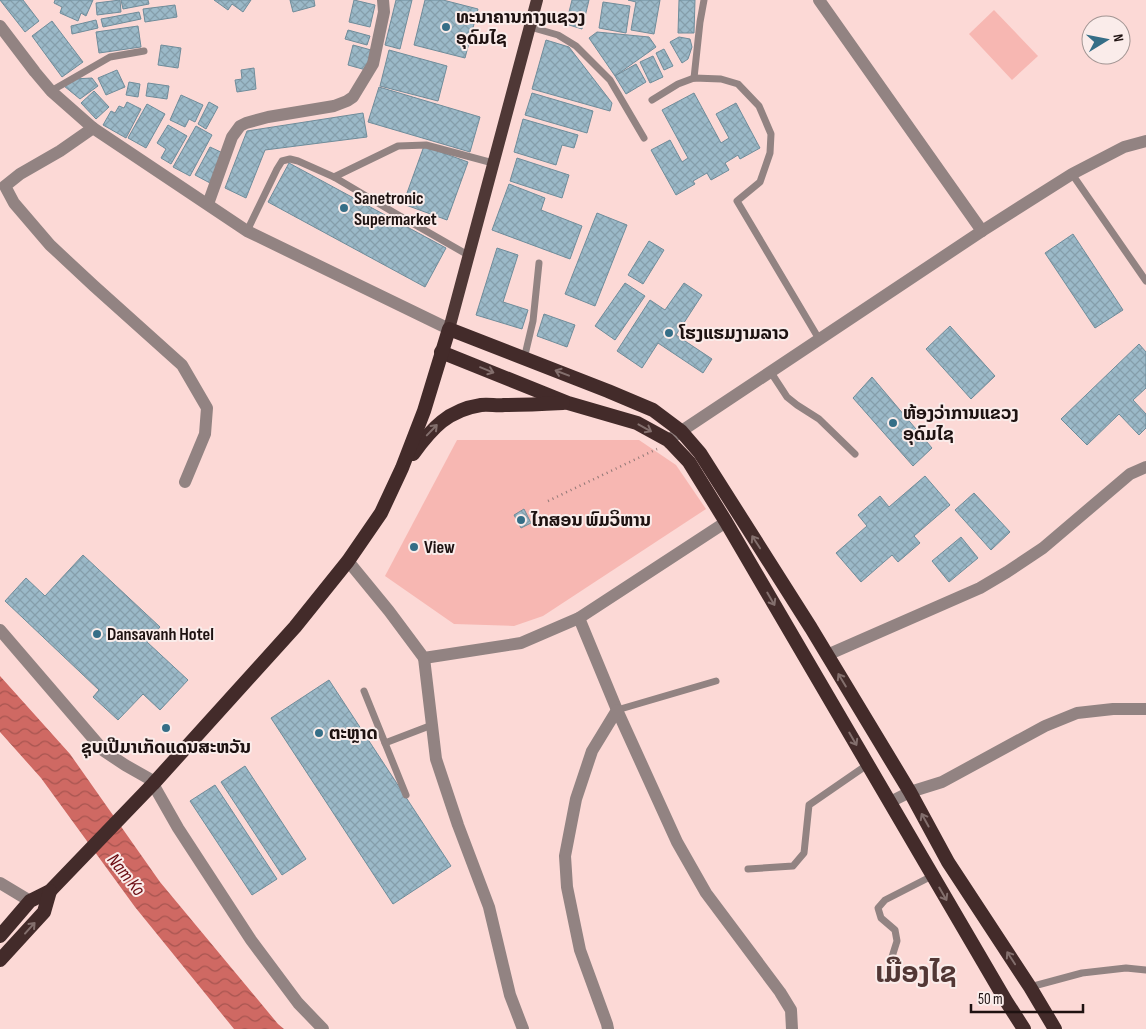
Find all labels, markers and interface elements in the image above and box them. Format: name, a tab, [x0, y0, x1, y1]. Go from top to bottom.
place label: ທະນາຄານກາງແຊວງ ອຸດົມໄຊ	[456, 7, 585, 49]
north arrow	[1081, 15, 1131, 65]
marker: ທະນາຄານກາງແຊວງ ອຸດົມໄຊ	[440, 21, 452, 33]
text: N	[1109, 33, 1127, 43]
place label: Sanetronic Supermarket	[354, 188, 437, 230]
marker: Sanetronic Supermarket	[338, 202, 350, 214]
place label: ໂຮງແຮມງາມລາວ	[678, 323, 789, 344]
marker: ໂຮງແຮມງາມລາວ	[663, 327, 675, 339]
one-way arrow	[479, 367, 494, 376]
one-way arrow	[555, 368, 570, 377]
place label: ຫ້ອງວ່າການແຂວງ ອຸດົມໄຊ	[903, 403, 1019, 445]
marker: ຫ້ອງວ່າການແຂວງ ອຸດົມໄຊ	[887, 417, 899, 429]
one-way arrow	[638, 423, 653, 433]
one-way arrow	[426, 424, 438, 436]
place label: ໄກສອນ ພົມວິຫານ	[530, 509, 651, 531]
marker: ໄກສອນ ພົມວິຫານ	[515, 514, 527, 526]
one-way arrow	[751, 536, 761, 550]
place label: View	[424, 537, 455, 558]
marker: View	[408, 541, 420, 553]
one-way arrow	[766, 591, 776, 605]
place label: Dansavanh Hotel	[107, 624, 214, 645]
marker: Dansavanh Hotel	[91, 628, 103, 640]
one-way arrow	[837, 674, 847, 688]
marker: ຊຸບເປີມາເກັດແດນສະຫວັນ	[160, 722, 172, 734]
place label: ຕະຫຼາດ	[329, 723, 378, 744]
marker: ຕະຫຼາດ	[313, 727, 325, 739]
one-way arrow	[848, 731, 858, 746]
place label: ຊຸບເປີມາເກັດແດນສະຫວັນ	[81, 737, 251, 759]
one-way arrow	[920, 813, 929, 828]
water label: Nam Ko	[102, 849, 150, 901]
one-way arrow	[939, 887, 949, 901]
one-way arrow	[23, 922, 35, 935]
one-way arrow	[1006, 951, 1016, 965]
district label: ເມືອງໄຊ	[875, 956, 957, 990]
scale bar	[971, 982, 1084, 1014]
text: 50 m	[978, 990, 1003, 1009]

